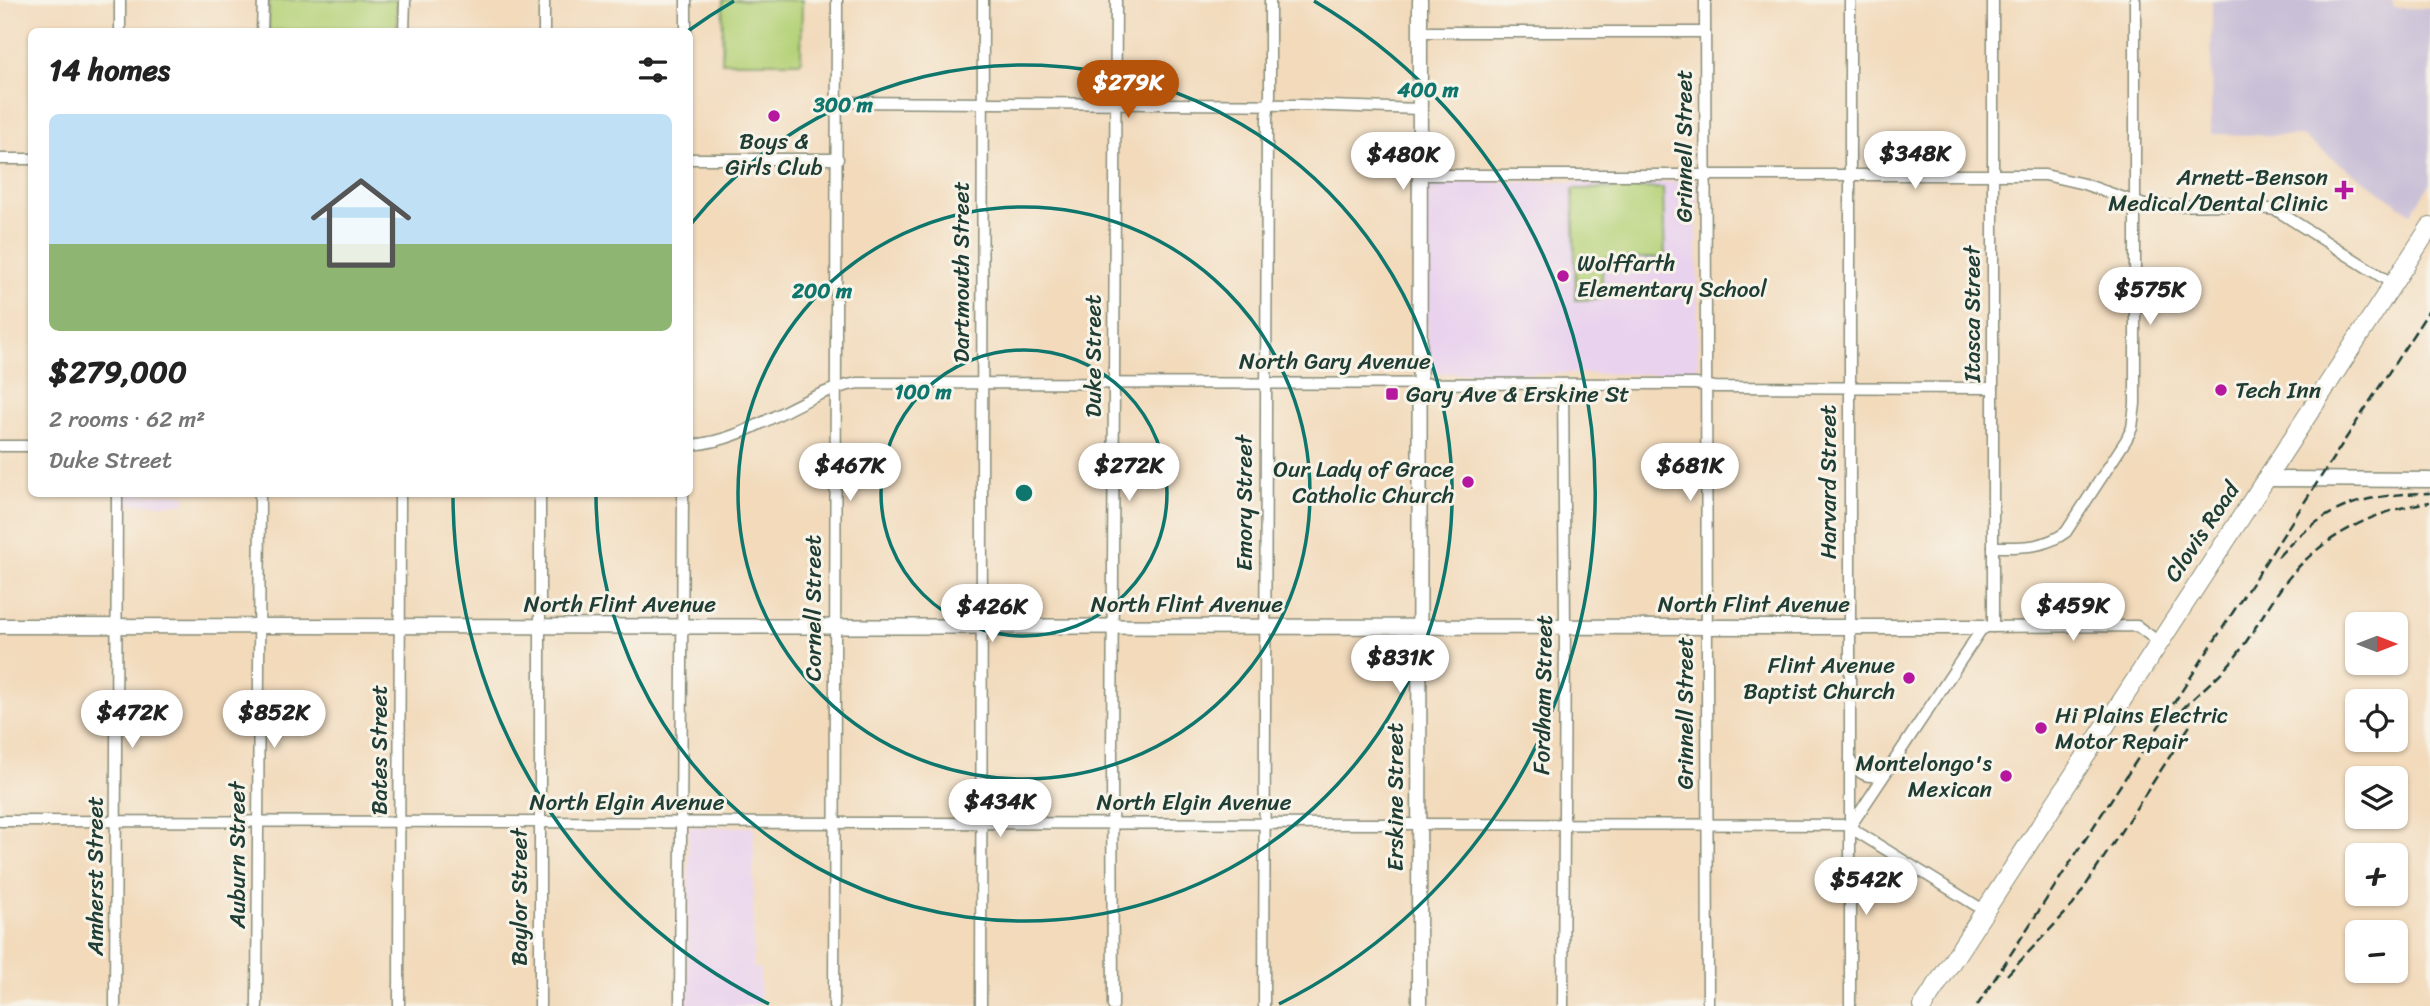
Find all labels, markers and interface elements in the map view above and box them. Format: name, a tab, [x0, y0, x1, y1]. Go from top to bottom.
text: 14 homes	[49, 43, 170, 97]
icon: filters	[634, 51, 672, 89]
pin: $279K	[1079, 60, 1177, 120]
text: $279K	[1093, 62, 1163, 103]
street label: Grinnell Street	[1664, 70, 1705, 222]
text: 400 m	[1396, 71, 1459, 109]
text: 300 m	[812, 86, 874, 124]
marker: Boys & Girls Club	[766, 108, 782, 124]
place label: Boys & Girls Club	[725, 121, 823, 188]
pin: $480K	[1354, 132, 1452, 192]
pin: $348K	[1866, 132, 1964, 191]
text: $348K	[1880, 133, 1950, 174]
text: $480K	[1367, 134, 1439, 175]
place label: Arnett-Benson Medical/Dental Clinic	[2108, 157, 2329, 224]
icon: home	[298, 160, 424, 286]
marker: Arnett-Benson Medical/Dental Clinic	[2334, 180, 2354, 200]
street label: Dartmouth Street	[941, 181, 982, 363]
place label: Wolffarth Elementary School	[1577, 243, 1767, 310]
street label: Itasca Street	[1952, 244, 1993, 383]
marker: Wolffarth Elementary School	[1555, 268, 1571, 284]
pin: $575K	[2101, 268, 2199, 327]
text: $575K	[2115, 269, 2185, 310]
text: 200 m	[791, 272, 853, 310]
street label: Duke Street	[1073, 295, 1114, 417]
street label: North Gary Avenue	[1239, 341, 1431, 382]
text: $279,000	[49, 345, 187, 399]
place label: Tech Inn	[2235, 370, 2321, 411]
text: 100 m	[894, 373, 952, 411]
place label: Gary Ave & Erskine St	[1406, 374, 1629, 415]
marker: Tech Inn	[2213, 382, 2229, 398]
marker: Gary Ave & Erskine St	[1384, 386, 1400, 402]
text: 2 rooms · 62 m²	[49, 399, 205, 440]
street label: Harvard Street	[1808, 405, 1849, 559]
street label: Emory Street	[1224, 433, 1265, 571]
text: Duke Street	[49, 440, 172, 481]
pin: $467K	[801, 444, 899, 503]
pin: $272K	[1080, 444, 1178, 503]
pin: $681K	[1641, 444, 1739, 503]
text: $467K	[815, 445, 885, 486]
text: $272K	[1094, 445, 1164, 486]
text: $681K	[1657, 445, 1723, 486]
place label: Our Lady of Grace Catholic Church	[1273, 449, 1454, 516]
street label: Clovis Road	[2153, 472, 2252, 591]
marker: Our Lady of Grace Catholic Church	[1460, 474, 1476, 490]
centre of rings	[1012, 481, 1036, 505]
street label: Cornell Street	[793, 535, 834, 681]
street label: North Flint Avenue	[524, 584, 716, 625]
pin: $426K	[943, 584, 1041, 644]
street label: North Flint Avenue	[1091, 584, 1283, 625]
street label: North Flint Avenue	[1658, 584, 1850, 625]
pin: $459K	[2024, 584, 2122, 643]
text: $459K	[2037, 585, 2109, 626]
text: $426K	[957, 586, 1027, 627]
north arrow	[2345, 612, 2408, 676]
map controls	[2345, 612, 2408, 983]
street label: Fordham Street	[1521, 615, 1565, 775]
pin: $831K	[1351, 636, 1449, 695]
text: $831K	[1367, 637, 1433, 678]
street label: Grinnell Street	[1665, 637, 1706, 789]
place label: Flint Avenue Baptist Church	[1743, 645, 1895, 712]
marker: Flint Avenue Baptist Church	[1901, 670, 1917, 686]
street label: Bates Street	[359, 685, 400, 815]
button: locate	[2345, 689, 2408, 752]
pin: $472K	[83, 690, 181, 750]
pin: $852K	[225, 690, 323, 750]
text: $472K	[97, 692, 167, 733]
text: $852K	[239, 692, 309, 733]
place label: Hi Plains Electric Motor Repair	[2055, 695, 2229, 762]
marker: Hi Plains Electric Motor Repair	[2033, 720, 2049, 736]
street label: Erskine Street	[1375, 723, 1416, 871]
place label: Montelongo's Mexican	[1856, 743, 1993, 810]
button: layers	[2345, 766, 2408, 829]
marker: Montelongo's Mexican	[1998, 768, 2014, 784]
street label: Auburn Street	[217, 780, 258, 930]
pin: $434K	[951, 780, 1049, 839]
text: $434K	[965, 781, 1035, 822]
street label: North Elgin Avenue	[530, 782, 725, 823]
street label: North Elgin Avenue	[1097, 782, 1292, 823]
street label: Amherst Street	[75, 796, 116, 957]
street label: Baylor Street	[499, 826, 540, 966]
button: +	[2345, 843, 2408, 906]
pin: $542K	[1817, 858, 1915, 917]
text: $542K	[1830, 859, 1902, 900]
button: −	[2345, 920, 2408, 983]

